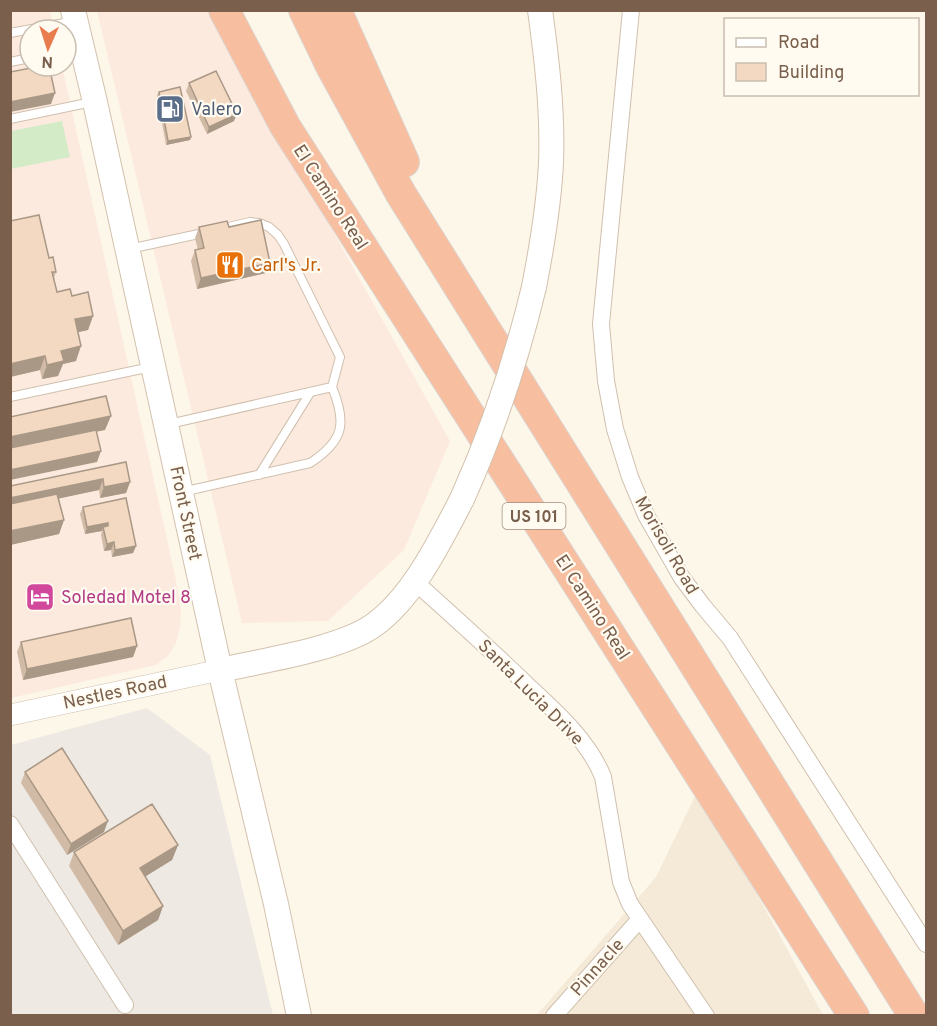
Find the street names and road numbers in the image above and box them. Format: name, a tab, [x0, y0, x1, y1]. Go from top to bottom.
street label: El Camino Real	[287, 141, 372, 255]
street label: Front Street	[163, 464, 206, 563]
street label: Morisoli Road	[628, 493, 703, 599]
road number: US 101	[502, 503, 566, 529]
street label: El Camino Real	[549, 551, 634, 665]
street label: Santa Lucia Drive	[472, 635, 588, 751]
street label: Nestles Road	[61, 671, 169, 716]
street label: Pinnacle	[566, 934, 630, 1002]

